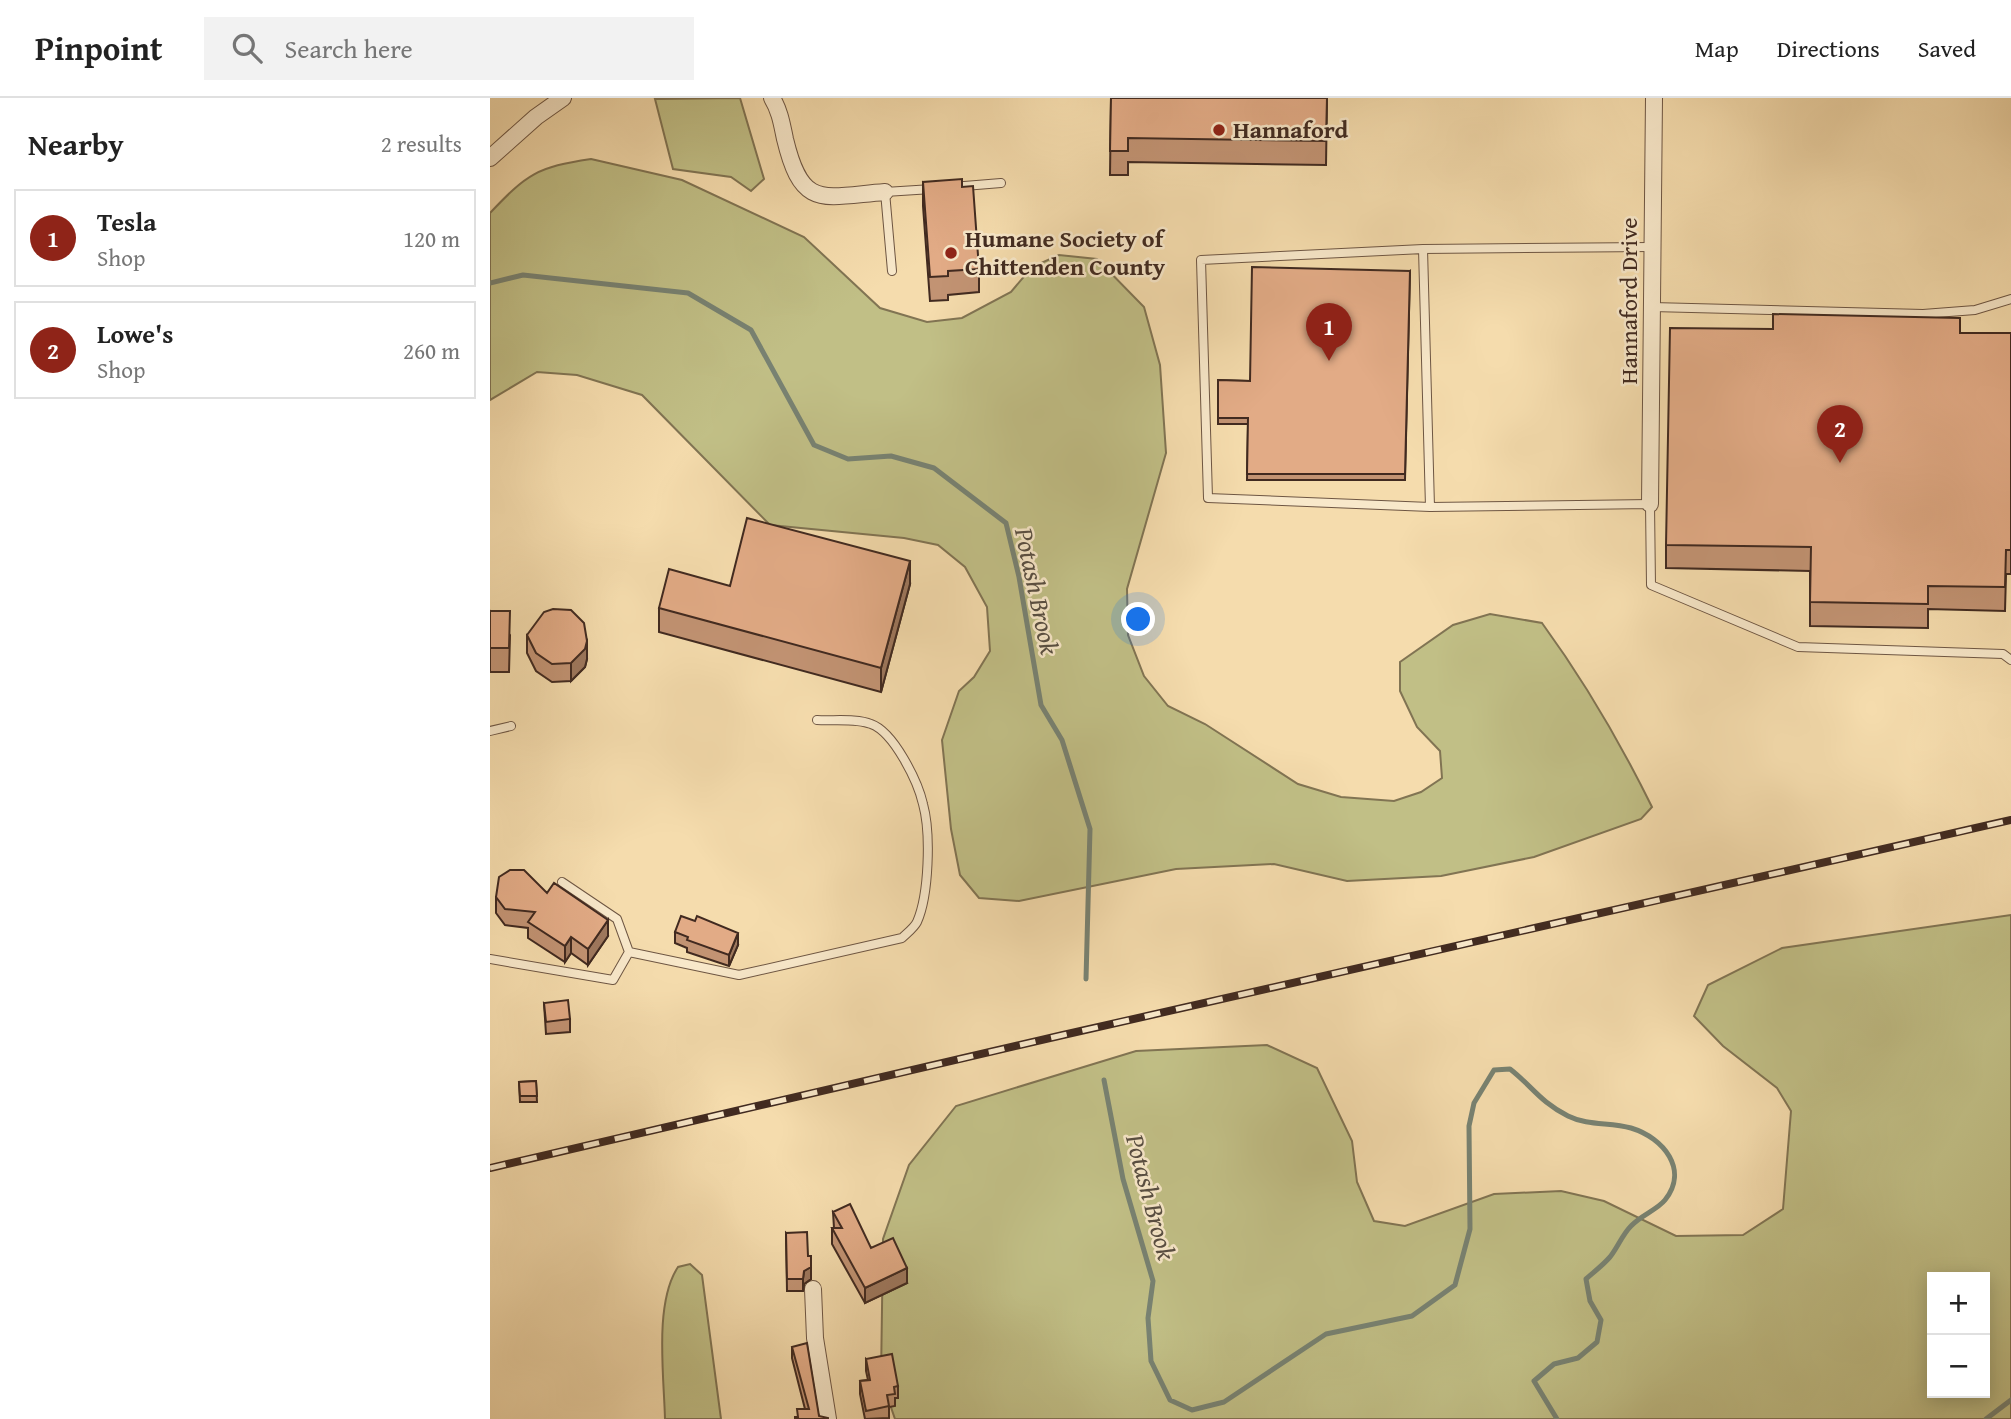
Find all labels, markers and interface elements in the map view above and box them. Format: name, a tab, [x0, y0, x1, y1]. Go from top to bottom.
search box	[204, 17, 694, 80]
text: Pinpoint	[35, 24, 162, 72]
icon: search	[228, 29, 266, 67]
text: Search here	[284, 29, 413, 68]
text: Map	[1695, 31, 1739, 66]
text: Directions	[1777, 31, 1880, 66]
text: Saved	[1918, 31, 1976, 66]
place label: Hannaford	[1233, 112, 1349, 147]
text: Nearby	[28, 122, 124, 166]
marker: Hannaford	[1211, 122, 1227, 138]
text: 2 results	[381, 127, 462, 160]
text: Tesla	[97, 202, 157, 241]
street label: Hannaford Drive	[1611, 217, 1646, 385]
place label: Humane Society of Chittenden County	[965, 221, 1166, 284]
text: 1	[47, 222, 59, 255]
text: 120 m	[403, 222, 460, 255]
text: Shop	[97, 241, 145, 274]
marker: Humane Society of Chittenden County	[943, 245, 959, 261]
pin: 1	[1306, 303, 1352, 361]
text: Lowe's	[97, 314, 173, 353]
text: 2	[47, 334, 59, 367]
text: 260 m	[403, 334, 460, 367]
text: Shop	[97, 353, 145, 386]
pin: 2	[1817, 405, 1863, 463]
water label: Potash Brook	[1005, 523, 1070, 658]
your location	[1121, 602, 1155, 636]
water label: Potash Brook	[1116, 1129, 1187, 1264]
map controls	[1927, 1272, 1990, 1398]
button: +	[1927, 1272, 1990, 1335]
button: −	[1927, 1335, 1990, 1398]

